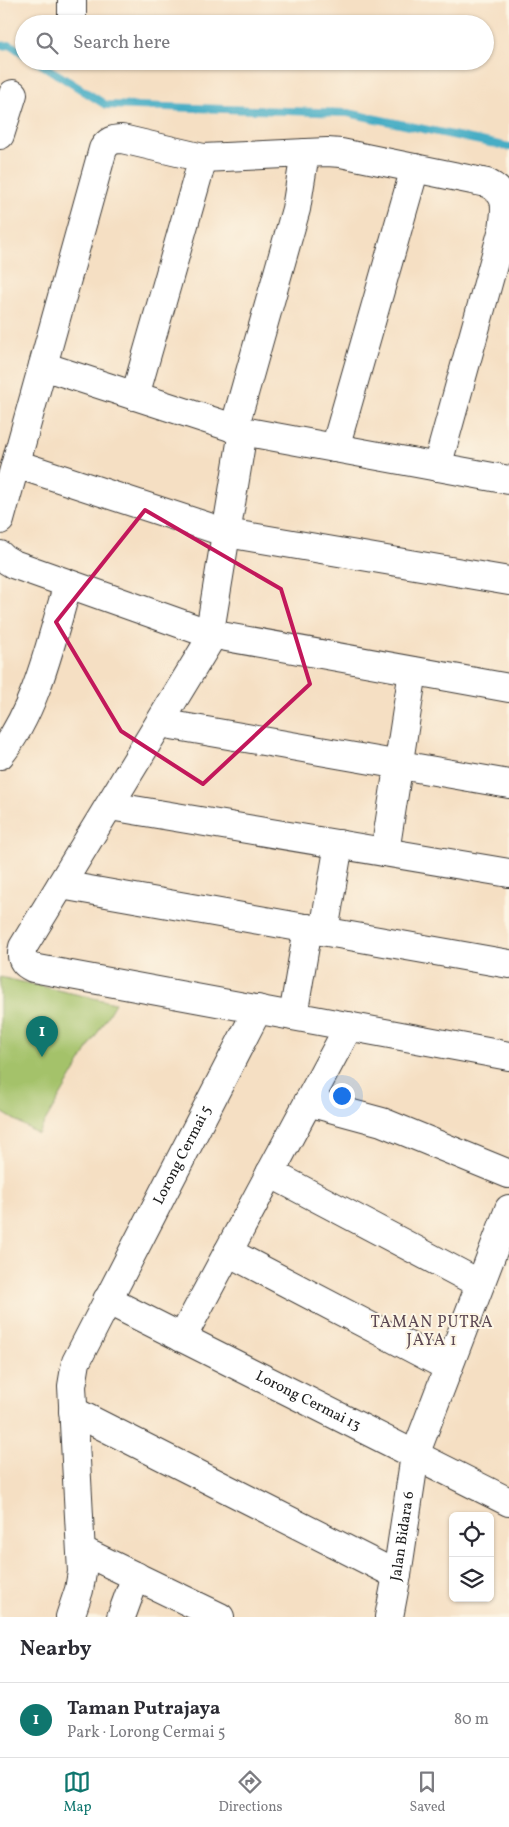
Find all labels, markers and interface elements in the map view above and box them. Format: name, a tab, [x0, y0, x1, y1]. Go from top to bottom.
search box	[15, 15, 494, 70]
icon: search	[33, 29, 61, 57]
text: Search here	[73, 30, 170, 56]
pin: 1	[26, 1016, 58, 1057]
your location	[329, 1083, 355, 1109]
street label: Lorong Cermai 5	[148, 1102, 217, 1208]
district label: TAMAN PUTRA JAYA 1	[371, 1312, 493, 1352]
street label: Lorong Cermai 13	[252, 1366, 364, 1436]
street label: Jalan Bidara 6	[386, 1490, 420, 1583]
map controls	[449, 1512, 494, 1602]
button: locate	[449, 1512, 494, 1557]
button: layers	[449, 1557, 494, 1602]
text: Nearby	[20, 1635, 91, 1664]
text: Taman Putrajaya	[67, 1696, 220, 1722]
text: 1	[33, 1709, 39, 1731]
text: 80 m	[454, 1709, 489, 1731]
text: Park · Lorong Cermai 5	[67, 1722, 225, 1744]
tab: Map	[63, 1768, 91, 1817]
tab: Directions	[218, 1768, 283, 1817]
tab: Saved	[409, 1768, 446, 1817]

